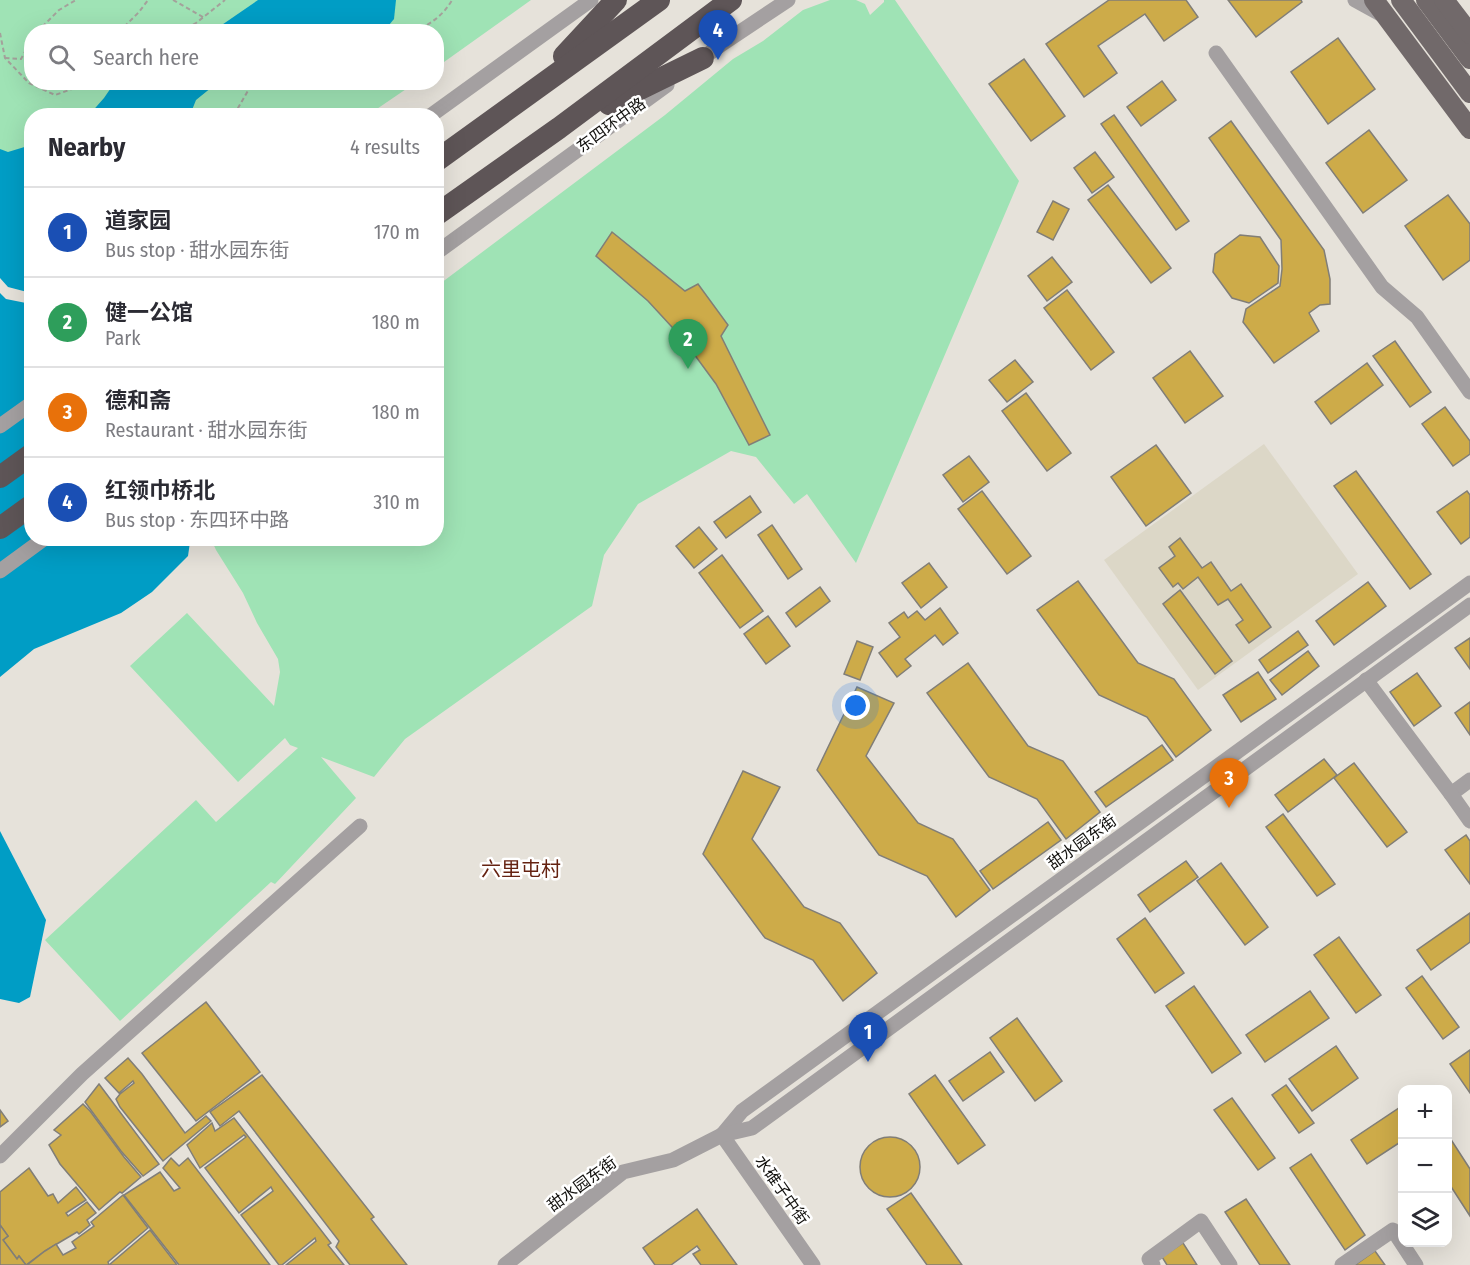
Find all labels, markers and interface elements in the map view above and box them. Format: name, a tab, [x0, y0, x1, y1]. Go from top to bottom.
pin: 4	[698, 10, 738, 60]
search box	[24, 24, 444, 90]
icon: search	[45, 41, 78, 74]
text: Search here	[93, 44, 199, 71]
street label: 东四环中路	[573, 94, 649, 156]
text: Nearby	[48, 132, 125, 163]
text: 4 results	[350, 135, 420, 159]
text: 道家园	[105, 207, 171, 234]
text: 1	[63, 220, 72, 244]
text: 170 m	[374, 220, 420, 244]
text: Bus stop · 甜水园东街	[105, 238, 289, 262]
text: 健一公馆	[105, 299, 193, 326]
text: 2	[63, 310, 72, 334]
text: 180 m	[372, 310, 420, 334]
pin: 2	[668, 320, 708, 369]
text: Park	[105, 326, 141, 350]
text: 德和斋	[105, 387, 171, 414]
text: 3	[63, 400, 72, 424]
text: 180 m	[372, 400, 420, 424]
text: Restaurant · 甜水园东街	[105, 418, 308, 442]
text: 红领巾桥北	[105, 477, 215, 504]
text: 4	[62, 490, 73, 514]
text: 310 m	[373, 490, 420, 514]
text: Bus stop · 东四环中路	[105, 508, 289, 532]
your location	[841, 691, 870, 720]
pin: 3	[1210, 758, 1248, 808]
street label: 甜水园东街	[1044, 811, 1120, 873]
district label: 六里屯村	[481, 857, 561, 881]
pin: 1	[848, 1012, 888, 1062]
map controls	[1398, 1085, 1452, 1247]
button: +	[1398, 1085, 1452, 1139]
button: −	[1398, 1139, 1452, 1193]
street label: 水碓子中街	[751, 1152, 813, 1228]
street label: 甜水园东街	[544, 1153, 620, 1215]
button: layers	[1398, 1193, 1452, 1247]

